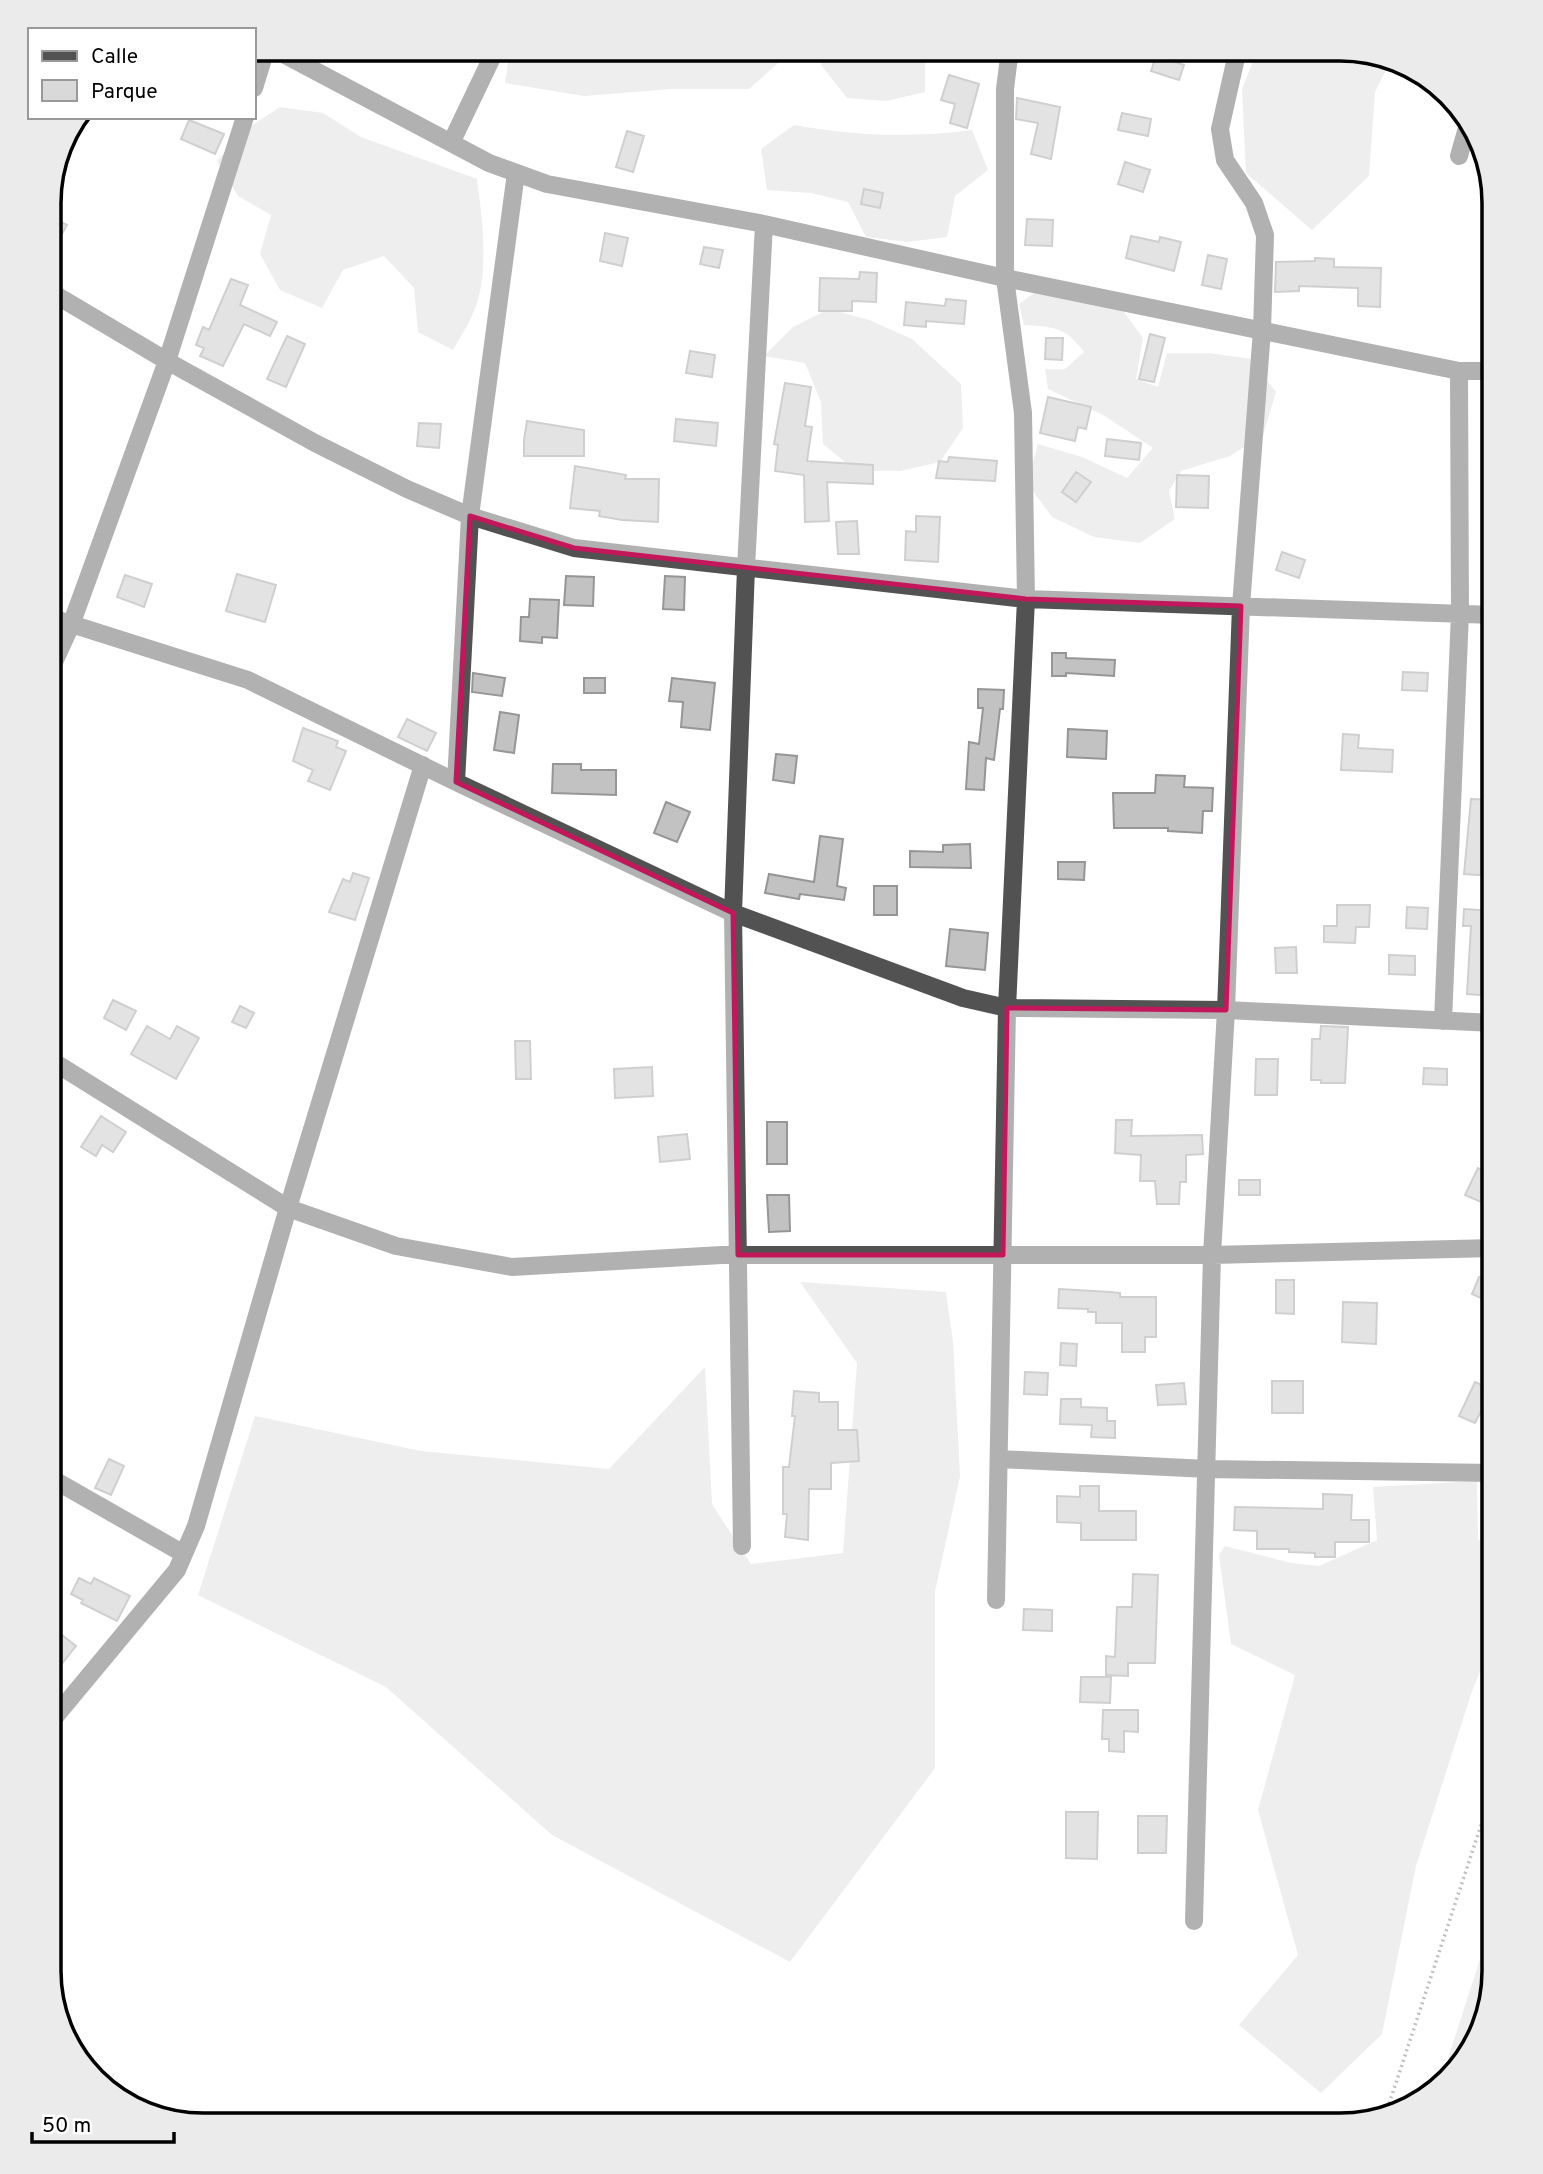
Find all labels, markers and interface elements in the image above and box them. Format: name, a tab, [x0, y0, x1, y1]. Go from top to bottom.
legend	[28, 28, 256, 119]
text: Calle	[91, 44, 138, 71]
text: Parque	[91, 79, 158, 106]
scale bar	[32, 2100, 173, 2144]
text: 50 m	[42, 2113, 91, 2140]

